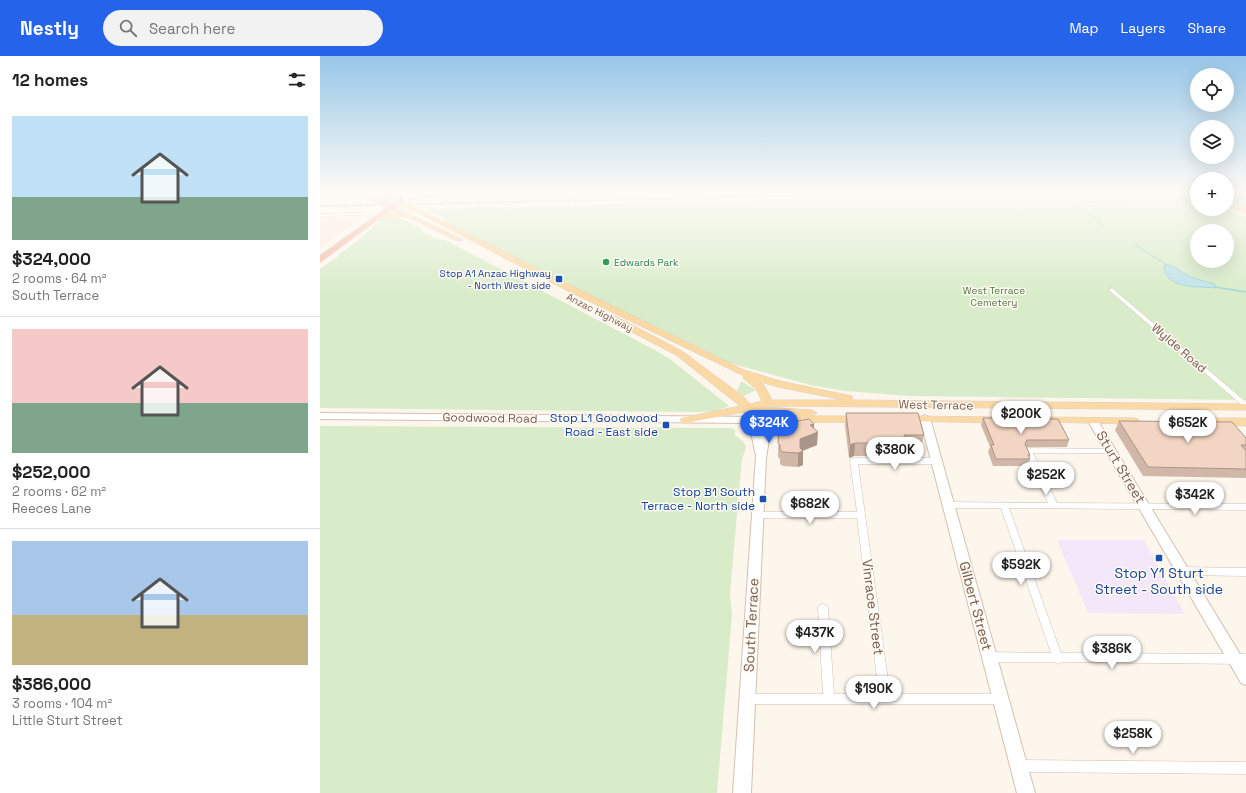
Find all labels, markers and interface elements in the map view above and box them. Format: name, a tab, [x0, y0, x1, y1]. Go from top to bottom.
search box	[103, 10, 383, 46]
text: Nestly	[20, 16, 79, 41]
icon: search	[117, 17, 139, 39]
text: Search here	[149, 19, 235, 38]
text: Map	[1069, 19, 1099, 37]
text: Layers	[1121, 19, 1165, 37]
text: Share	[1187, 19, 1226, 37]
map controls	[1190, 68, 1234, 268]
button: locate	[1190, 68, 1234, 112]
text: 12 homes	[12, 69, 88, 91]
icon: filters	[286, 69, 308, 91]
button: layers	[1190, 120, 1234, 164]
icon: home	[124, 142, 196, 214]
button: +	[1190, 172, 1234, 216]
button: −	[1190, 224, 1234, 268]
text: $324,000	[12, 248, 91, 270]
place label: Edwards Park	[614, 256, 679, 269]
marker: Edwards Park	[601, 257, 611, 267]
place label: Stop A1 Anzac Highway - North West side	[440, 267, 551, 292]
text: 2 rooms · 64 m²	[12, 270, 106, 287]
marker: Stop A1 Anzac Highway - North West side	[554, 274, 564, 284]
park label: West Terrace Cemetery	[963, 284, 1025, 309]
text: South Terrace	[12, 287, 99, 304]
street label: Anzac Highway	[564, 290, 635, 335]
street label: Wylde Road	[1148, 320, 1210, 376]
icon: home	[124, 355, 196, 427]
street label: West Terrace	[898, 396, 974, 414]
pin: $200K	[993, 401, 1049, 435]
text: $200K	[1001, 405, 1041, 422]
street label: Goodwood Road	[442, 409, 538, 427]
place label: Stop L1 Goodwood Road - East side	[550, 410, 658, 440]
pin: $324K	[741, 410, 797, 444]
pin: $652K	[1160, 410, 1216, 444]
text: $324K	[749, 414, 789, 431]
text: $652K	[1168, 414, 1208, 431]
marker: Stop L1 Goodwood Road - East side	[661, 420, 671, 430]
street label: Sturt Street	[1092, 427, 1150, 507]
pin: $380K	[867, 437, 923, 471]
text: $380K	[875, 441, 915, 458]
text: $252,000	[12, 461, 90, 483]
pin: $252K	[1018, 462, 1074, 496]
text: $252K	[1026, 466, 1066, 483]
pin: $342K	[1167, 482, 1223, 516]
text: 2 rooms · 62 m²	[12, 483, 106, 500]
place label: Stop B1 South Terrace - North side	[641, 484, 755, 514]
text: $342K	[1175, 486, 1215, 503]
pin: $682K	[782, 491, 838, 525]
marker: Stop B1 South Terrace - North side	[758, 494, 768, 504]
text: $682K	[790, 495, 830, 512]
text: Reeces Lane	[12, 500, 92, 517]
pin: $592K	[993, 552, 1049, 586]
marker: Stop Y1 Sturt Street - South side	[1154, 553, 1164, 563]
text: $592K	[1001, 556, 1041, 573]
street label: Vinrace Street	[858, 558, 888, 656]
street label: Gilbert Street	[955, 559, 997, 653]
place label: Stop Y1 Sturt Street - South side	[1095, 564, 1223, 598]
icon: home	[124, 567, 196, 639]
street label: South Terrace	[740, 578, 762, 672]
pin: $437K	[787, 620, 843, 654]
text: $437K	[795, 624, 835, 641]
pin: $386K	[1084, 636, 1140, 670]
text: $386K	[1092, 640, 1132, 657]
text: $386,000	[12, 673, 91, 695]
pin: $190K	[846, 676, 902, 710]
text: $190K	[855, 680, 893, 697]
text: 3 rooms · 104 m²	[12, 695, 112, 712]
text: Little Sturt Street	[12, 712, 123, 729]
pin: $258K	[1105, 721, 1161, 755]
text: $258K	[1113, 725, 1153, 742]

